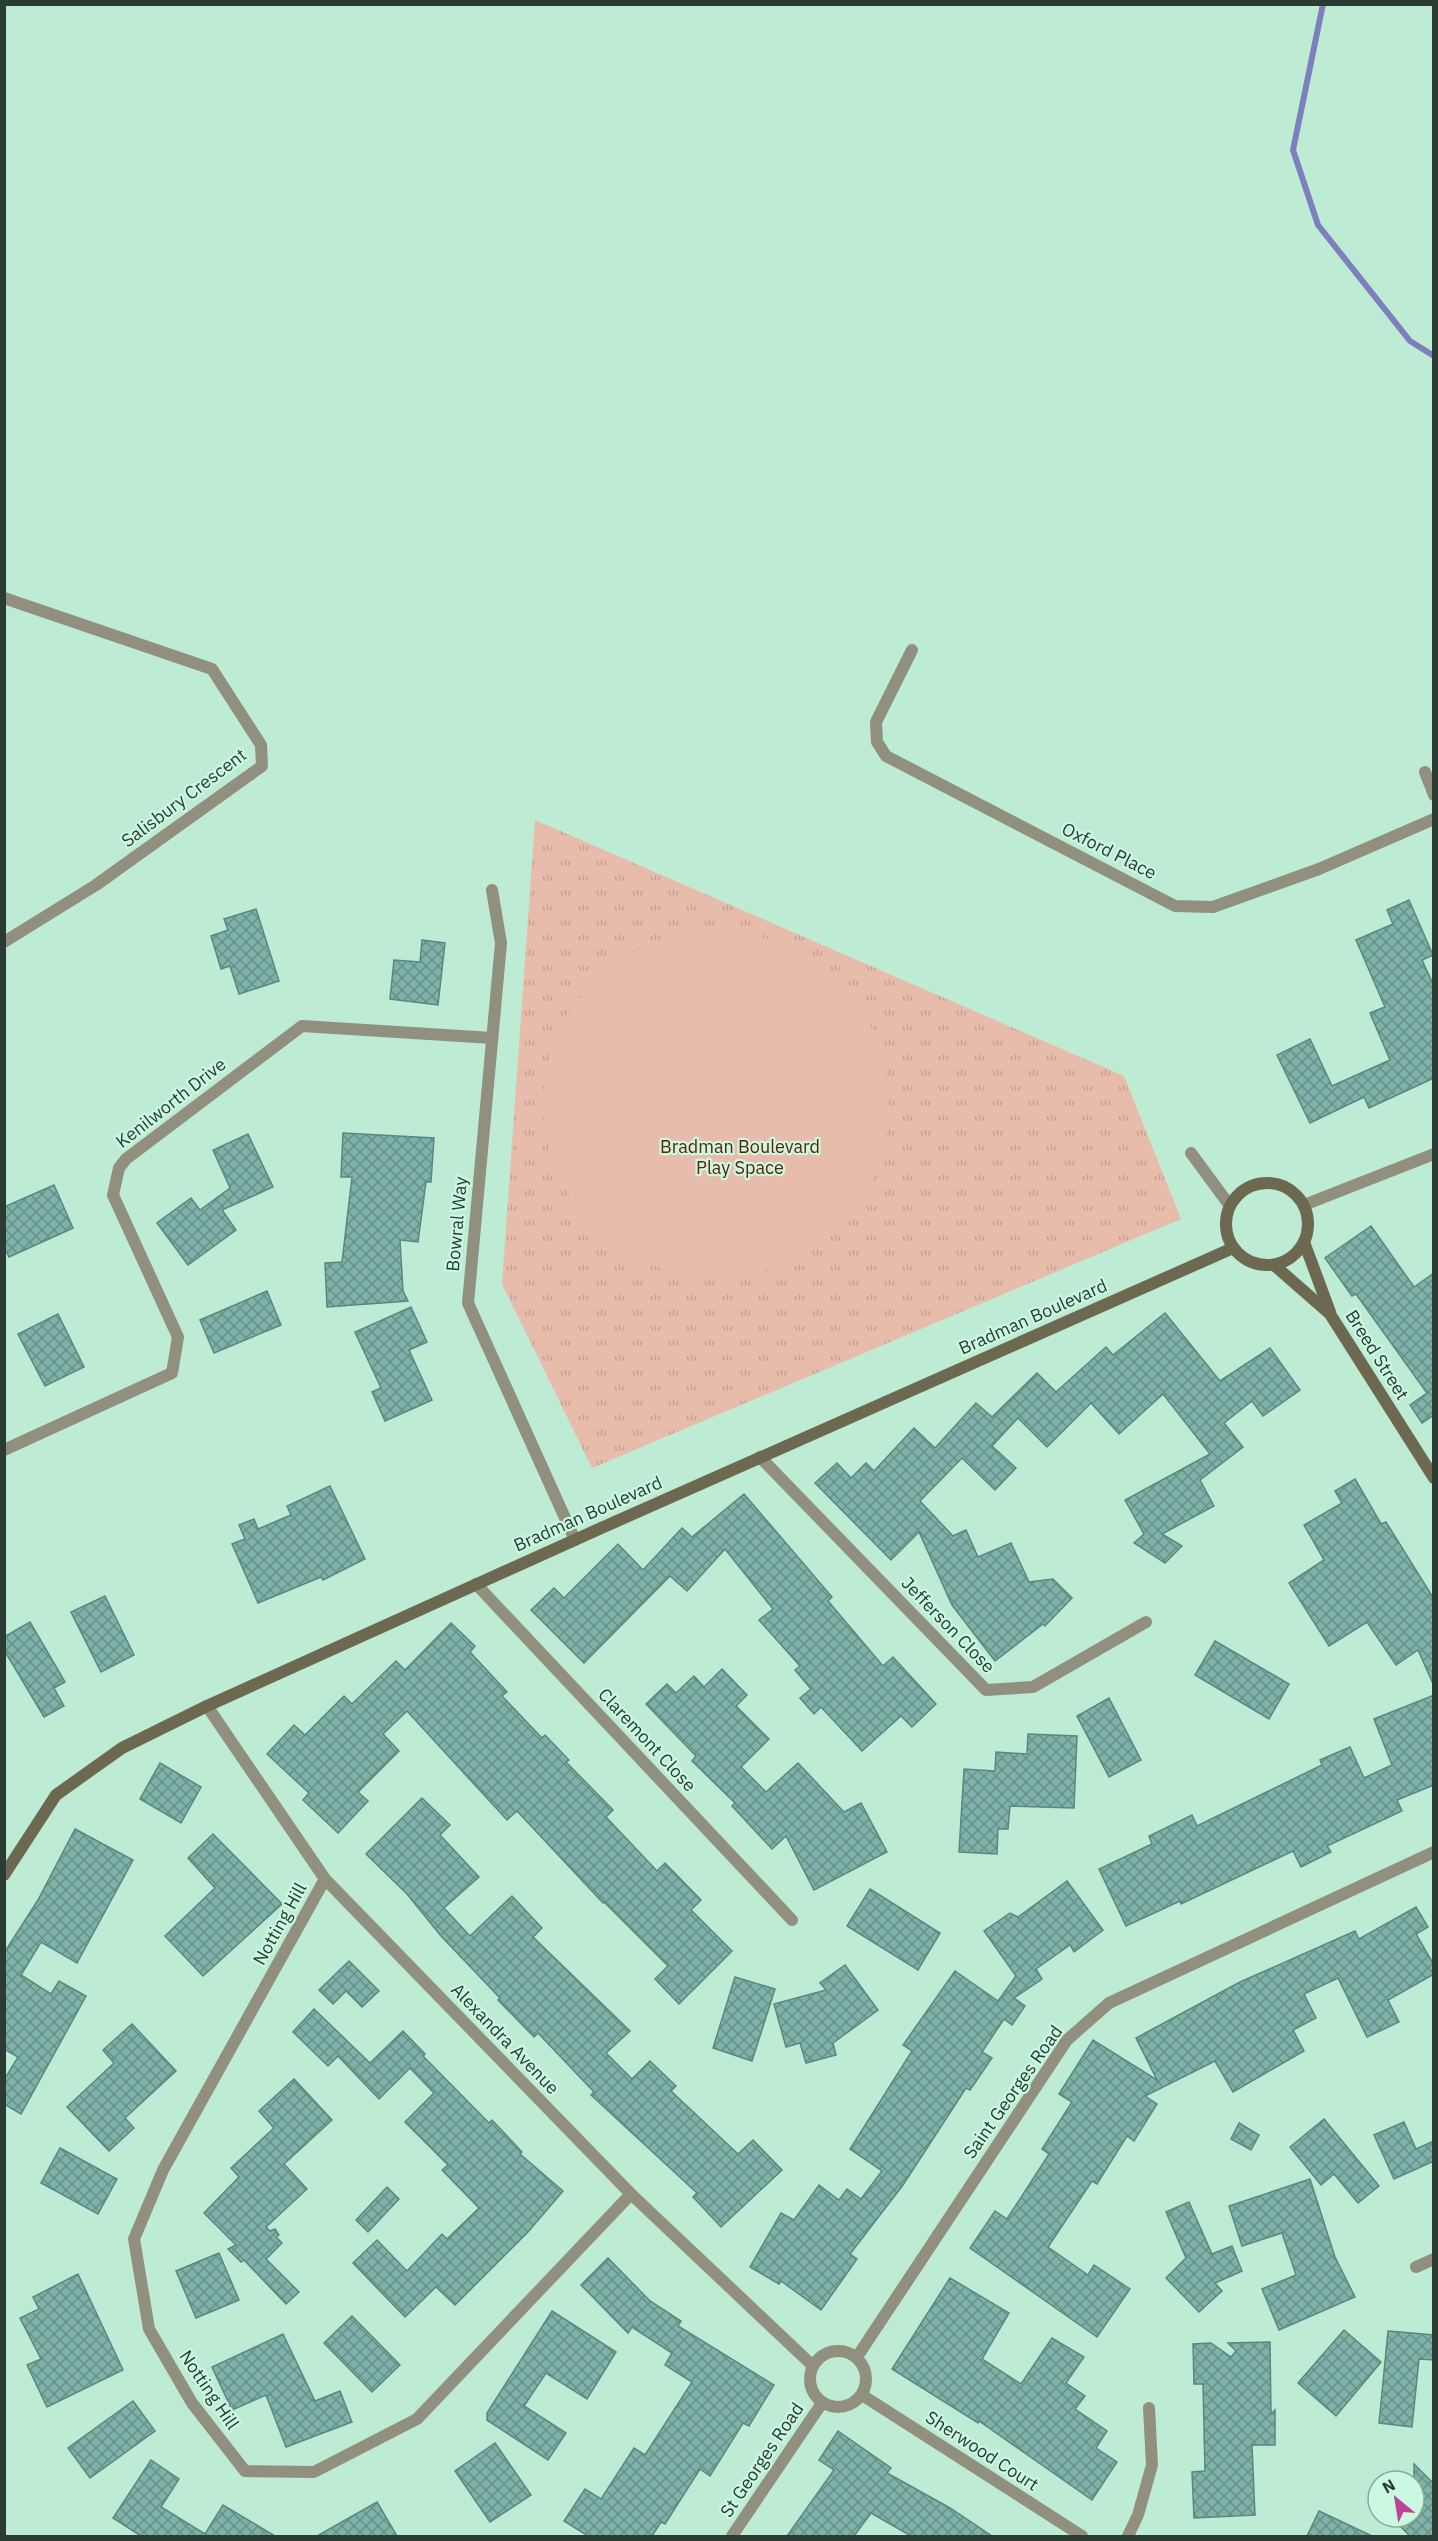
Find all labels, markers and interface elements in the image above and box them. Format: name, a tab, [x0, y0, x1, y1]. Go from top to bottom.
street label: Salisbury Crescent	[117, 743, 251, 852]
street label: Oxford Place	[1058, 817, 1161, 884]
street label: Kenilworth Drive	[111, 1052, 230, 1153]
park label: Bradman Boulevard Play Space	[660, 1135, 820, 1179]
street label: Bowral Way	[441, 1176, 472, 1272]
street label: Bradman Boulevard	[955, 1273, 1111, 1360]
street label: Breed Street	[1341, 1305, 1414, 1404]
street label: Bradman Boulevard	[510, 1470, 666, 1557]
street label: Jefferson Close	[897, 1572, 1000, 1678]
street label: Claremont Close	[593, 1683, 701, 1796]
street label: Notting Hill	[248, 1878, 312, 1969]
street label: Alexandra Avenue	[446, 1978, 564, 2099]
street label: Saint Georges Road	[958, 2021, 1067, 2163]
street label: Notting Hill	[175, 2346, 244, 2434]
street label: St Georges Road	[715, 2398, 808, 2521]
street label: Sherwood Court	[921, 2405, 1043, 2496]
north arrow	[1366, 2469, 1426, 2529]
text: N	[1378, 2474, 1399, 2498]

